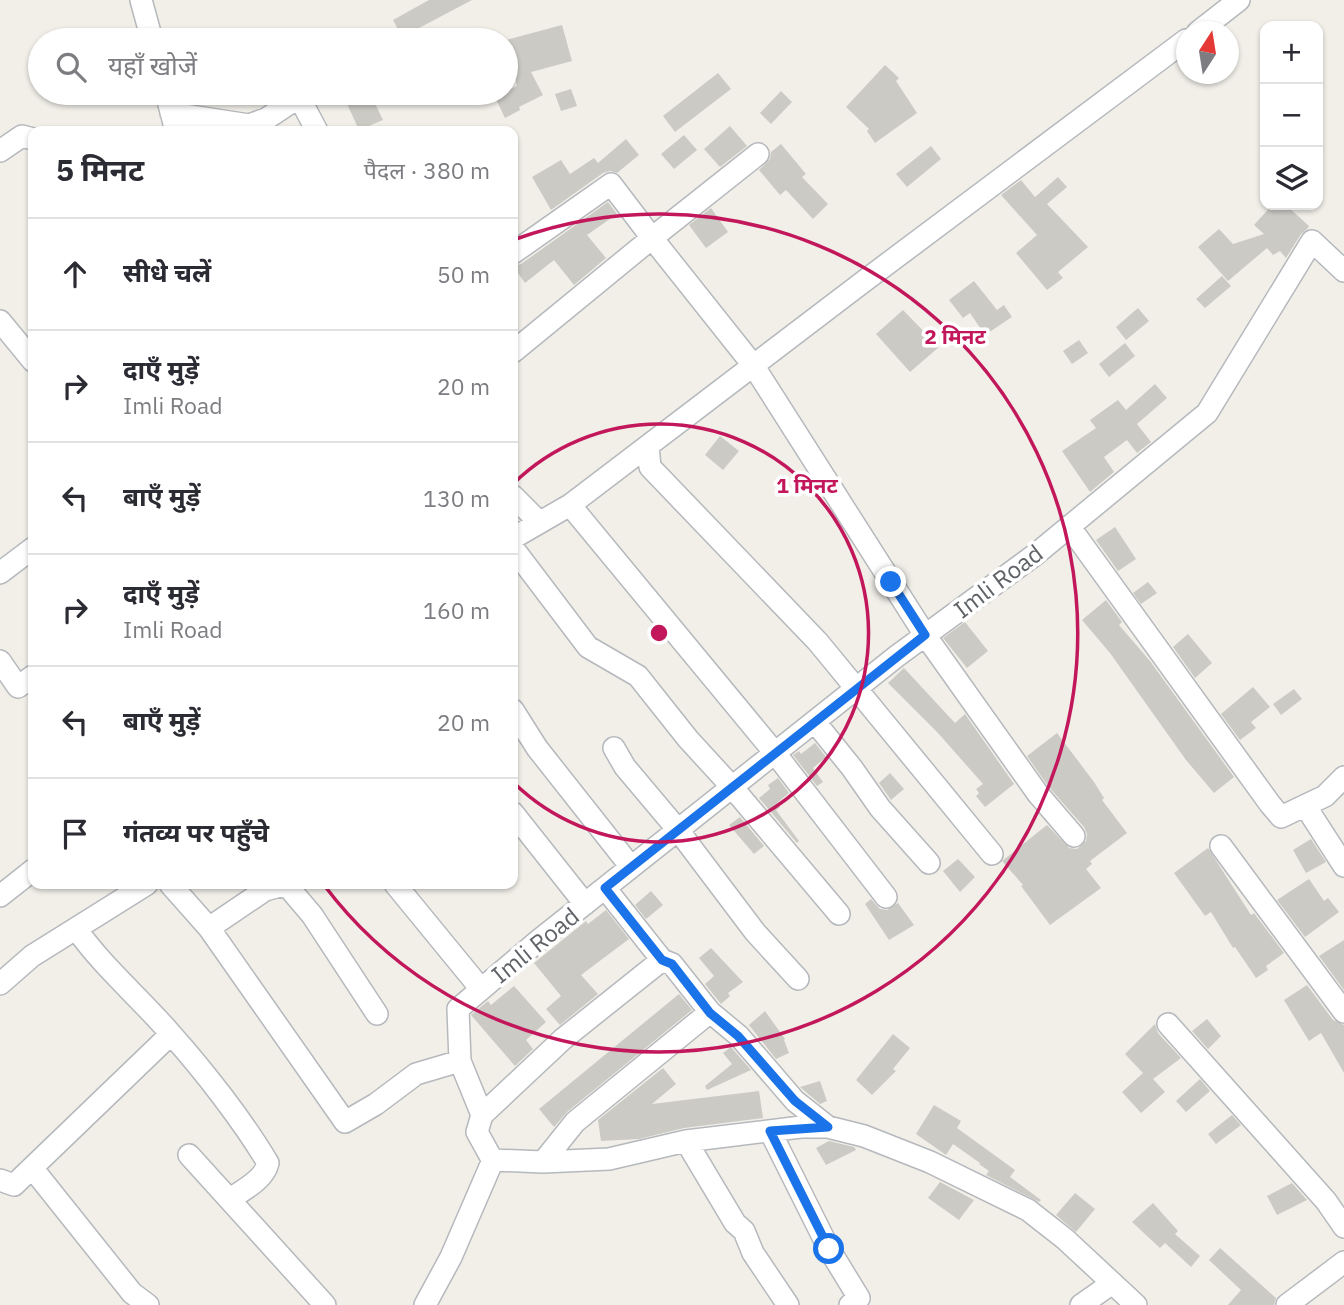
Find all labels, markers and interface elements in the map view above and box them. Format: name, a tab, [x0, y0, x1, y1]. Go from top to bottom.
north arrow	[1176, 21, 1239, 84]
map controls	[1260, 21, 1323, 210]
button: +	[1260, 21, 1323, 84]
search box	[28, 28, 518, 105]
icon: search	[52, 48, 90, 86]
text: यहाँ खोजें	[108, 48, 197, 82]
button: −	[1260, 84, 1323, 147]
button: layers	[1260, 147, 1323, 210]
text: 5 मिनट	[56, 150, 144, 189]
text: पैदल · 380 m	[364, 155, 490, 185]
icon: ahead	[56, 255, 94, 293]
text: सीधे चलें	[123, 255, 211, 289]
text: 50 m	[437, 259, 490, 289]
text: 2 मिनट	[924, 322, 987, 350]
text: दाएँ मुड़ें	[123, 352, 199, 386]
icon: right	[56, 367, 94, 405]
text: 20 m	[437, 371, 490, 401]
text: Imli Road	[123, 390, 223, 420]
text: 1 मिनट	[776, 471, 839, 499]
icon: left	[56, 479, 94, 517]
text: बाएँ मुड़ें	[123, 479, 200, 513]
text: 130 m	[423, 483, 490, 513]
street label: Imli Road	[947, 537, 1049, 625]
route end	[875, 566, 906, 597]
text: दाएँ मुड़ें	[123, 576, 199, 610]
icon: right	[56, 591, 94, 629]
text: 160 m	[423, 595, 490, 625]
text: Imli Road	[123, 614, 223, 644]
centre of rings	[647, 621, 671, 645]
icon: left	[56, 703, 94, 741]
text: बाएँ मुड़ें	[123, 703, 200, 737]
text: 20 m	[437, 707, 490, 737]
icon: arrive	[56, 815, 94, 853]
text: गंतव्य पर पहुँचे	[123, 815, 269, 849]
street label: Imli Road	[485, 900, 585, 990]
route start	[813, 1233, 844, 1264]

